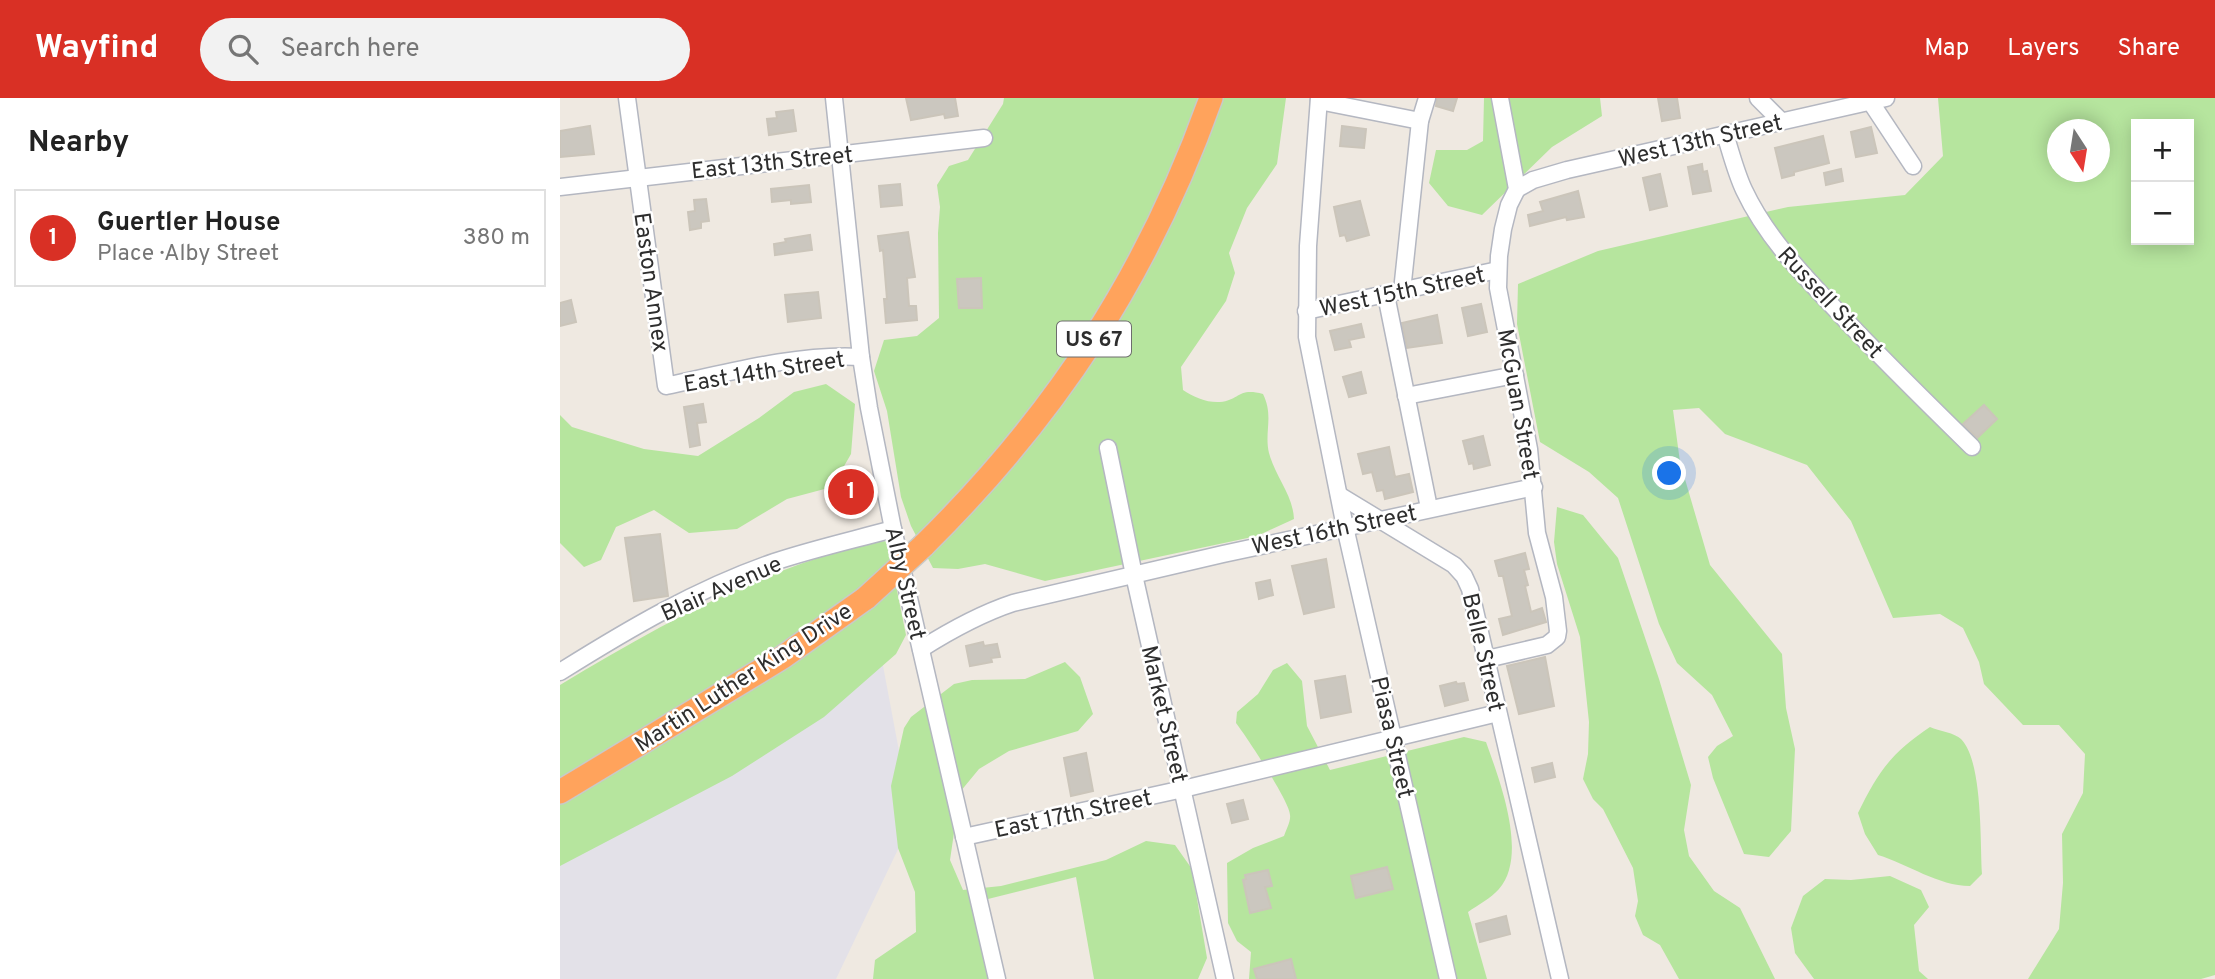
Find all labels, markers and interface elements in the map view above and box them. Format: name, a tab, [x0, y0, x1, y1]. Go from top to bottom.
search box	[200, 18, 690, 81]
text: Wayfind	[35, 28, 158, 70]
icon: search	[224, 30, 262, 68]
text: Search here	[280, 33, 419, 66]
text: Map	[1924, 34, 1969, 64]
text: Layers	[2007, 34, 2079, 64]
text: Share	[2117, 34, 2180, 64]
street label: West 13th Street	[1616, 109, 1785, 175]
north arrow	[2047, 119, 2110, 182]
map controls	[2131, 119, 2194, 245]
button: +	[2131, 119, 2194, 182]
text: Nearby	[28, 125, 129, 162]
street label: East 13th Street	[690, 142, 855, 187]
button: −	[2131, 182, 2194, 245]
text: Guertler House	[97, 207, 280, 240]
street label: Easton Annex	[625, 211, 674, 354]
text: 1	[48, 224, 58, 253]
text: 380 m	[463, 224, 530, 253]
text: Place · Alby Street	[97, 240, 279, 269]
street label: Russell Street	[1770, 242, 1888, 366]
street label: West 15th Street	[1317, 262, 1488, 325]
road number: US 67	[1057, 322, 1131, 356]
street label: McGuan Street	[1489, 327, 1544, 482]
street label: East 14th Street	[682, 346, 847, 401]
your location	[1652, 456, 1686, 490]
pin: 1	[828, 466, 874, 518]
street label: West 16th Street	[1249, 500, 1420, 563]
street label: Alby Street	[876, 524, 931, 643]
street label: Blair Avenue	[657, 551, 787, 630]
street label: Belle Street	[1454, 590, 1509, 715]
street label: Martin Luther King Drive	[630, 598, 859, 760]
street label: Market Street	[1133, 643, 1192, 786]
street label: Piasa Street	[1363, 674, 1419, 801]
street label: East 17th Street	[992, 785, 1155, 846]

